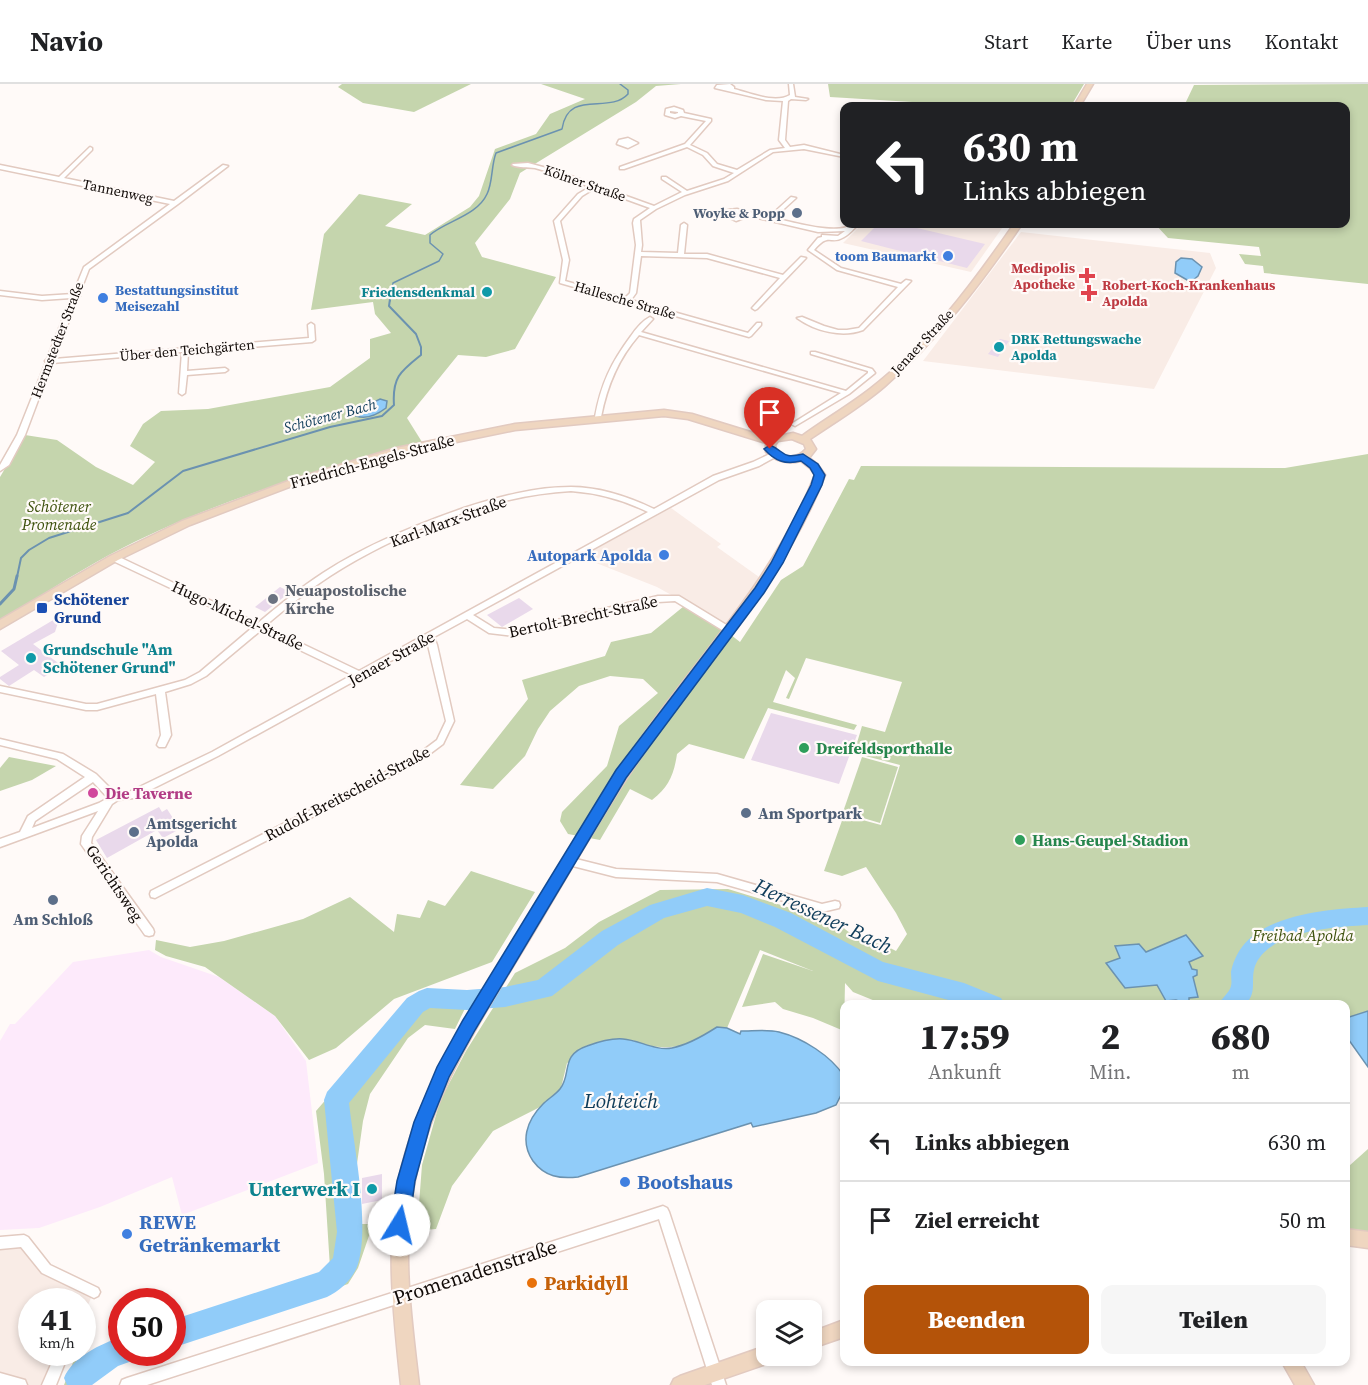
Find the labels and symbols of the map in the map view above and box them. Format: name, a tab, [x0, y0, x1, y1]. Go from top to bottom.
street label: Kölner Straße	[541, 160, 629, 206]
street label: Tannenweg	[81, 174, 155, 208]
place label: Woyke & Popp	[693, 203, 785, 223]
marker: Woyke & Popp	[790, 206, 804, 220]
place label: toom Baumarkt	[835, 246, 937, 266]
marker: toom Baumarkt	[941, 249, 955, 263]
place label: Medipolis Apotheke	[1011, 258, 1076, 294]
marker: Medipolis Apotheke	[1080, 269, 1094, 283]
place label: Robert-Koch-Krankenhaus Apolda	[1102, 275, 1276, 311]
street label: Hallesche Straße	[572, 276, 678, 324]
street label: Hermstedter Straße	[26, 279, 88, 401]
place label: Bestattungsinstitut Meisezahl	[115, 280, 239, 316]
place label: Friedensdenkmal	[361, 282, 475, 302]
marker: Robert-Koch-Krankenhaus Apolda	[1080, 284, 1098, 302]
marker: Friedensdenkmal	[480, 285, 494, 299]
marker: Bestattungsinstitut Meisezahl	[96, 291, 110, 305]
street label: Jenaer Straße	[885, 304, 958, 380]
place label: DRK Rettungswache Apolda	[1011, 329, 1141, 365]
street label: Über den Teichgärten	[119, 334, 256, 366]
marker: DRK Rettungswache Apolda	[992, 340, 1006, 354]
pin	[744, 387, 795, 449]
water label: Schötener Bach	[281, 393, 378, 438]
street label: Friedrich-Engels-Straße	[287, 428, 457, 494]
street label: Karl-Marx-Straße	[387, 490, 509, 552]
park label: Schötener Promenade	[21, 495, 97, 535]
place label: Autopark Apolda	[527, 544, 652, 566]
marker: Autopark Apolda	[657, 548, 671, 562]
street label: Hugo-Michel-Straße	[168, 575, 308, 655]
place label: Neuapostolische Kirche	[285, 579, 407, 619]
place label: Schötener Grund	[54, 588, 130, 628]
street label: Bertolt-Brecht-Straße	[506, 589, 660, 643]
marker: Neuapostolische Kirche	[266, 592, 280, 606]
marker: Schötener Grund	[35, 601, 49, 615]
street label: Jenaer Straße	[343, 625, 438, 691]
place label: Grundschule "Am Schötener Grund"	[43, 638, 176, 678]
marker: Grundschule "Am Schötener Grund"	[24, 651, 38, 665]
place label: Dreifeldsporthalle	[816, 737, 952, 759]
street label: Rudolf-Breitscheid-Straße	[261, 740, 433, 846]
marker: Dreifeldsporthalle	[797, 741, 811, 755]
place label: Die Taverne	[105, 782, 192, 804]
marker: Die Taverne	[86, 786, 100, 800]
place label: Am Sportpark	[758, 802, 862, 824]
marker: Am Sportpark	[739, 806, 753, 820]
place label: Amtsgericht Apolda	[146, 812, 237, 852]
marker: Amtsgericht Apolda	[127, 825, 141, 839]
place label: Hans-Geupel-Stadion	[1032, 829, 1188, 851]
marker: Hans-Geupel-Stadion	[1013, 833, 1027, 847]
street label: Gerichtsweg	[81, 840, 149, 926]
water label: Herressener Bach	[748, 870, 898, 961]
marker: Am Schloß	[46, 893, 60, 907]
place label: Am Schloß	[13, 908, 93, 930]
park label: Freibad Apolda	[1251, 924, 1355, 946]
water label: Lohteich	[583, 1086, 659, 1115]
place label: Bootshaus	[637, 1168, 733, 1196]
place label: Unterwerk I	[248, 1175, 360, 1203]
marker: Bootshaus	[618, 1175, 632, 1189]
marker: Unterwerk I	[365, 1182, 379, 1196]
position arrow	[367, 1193, 431, 1257]
place label: REWE Getränkemarkt	[139, 1208, 281, 1259]
marker: REWE Getränkemarkt	[120, 1227, 134, 1241]
street label: Promenadenstraße	[390, 1232, 560, 1312]
place label: Parkidyll	[544, 1269, 628, 1297]
marker: Parkidyll	[525, 1276, 539, 1290]
speed limit sign: 50	[108, 1288, 186, 1366]

